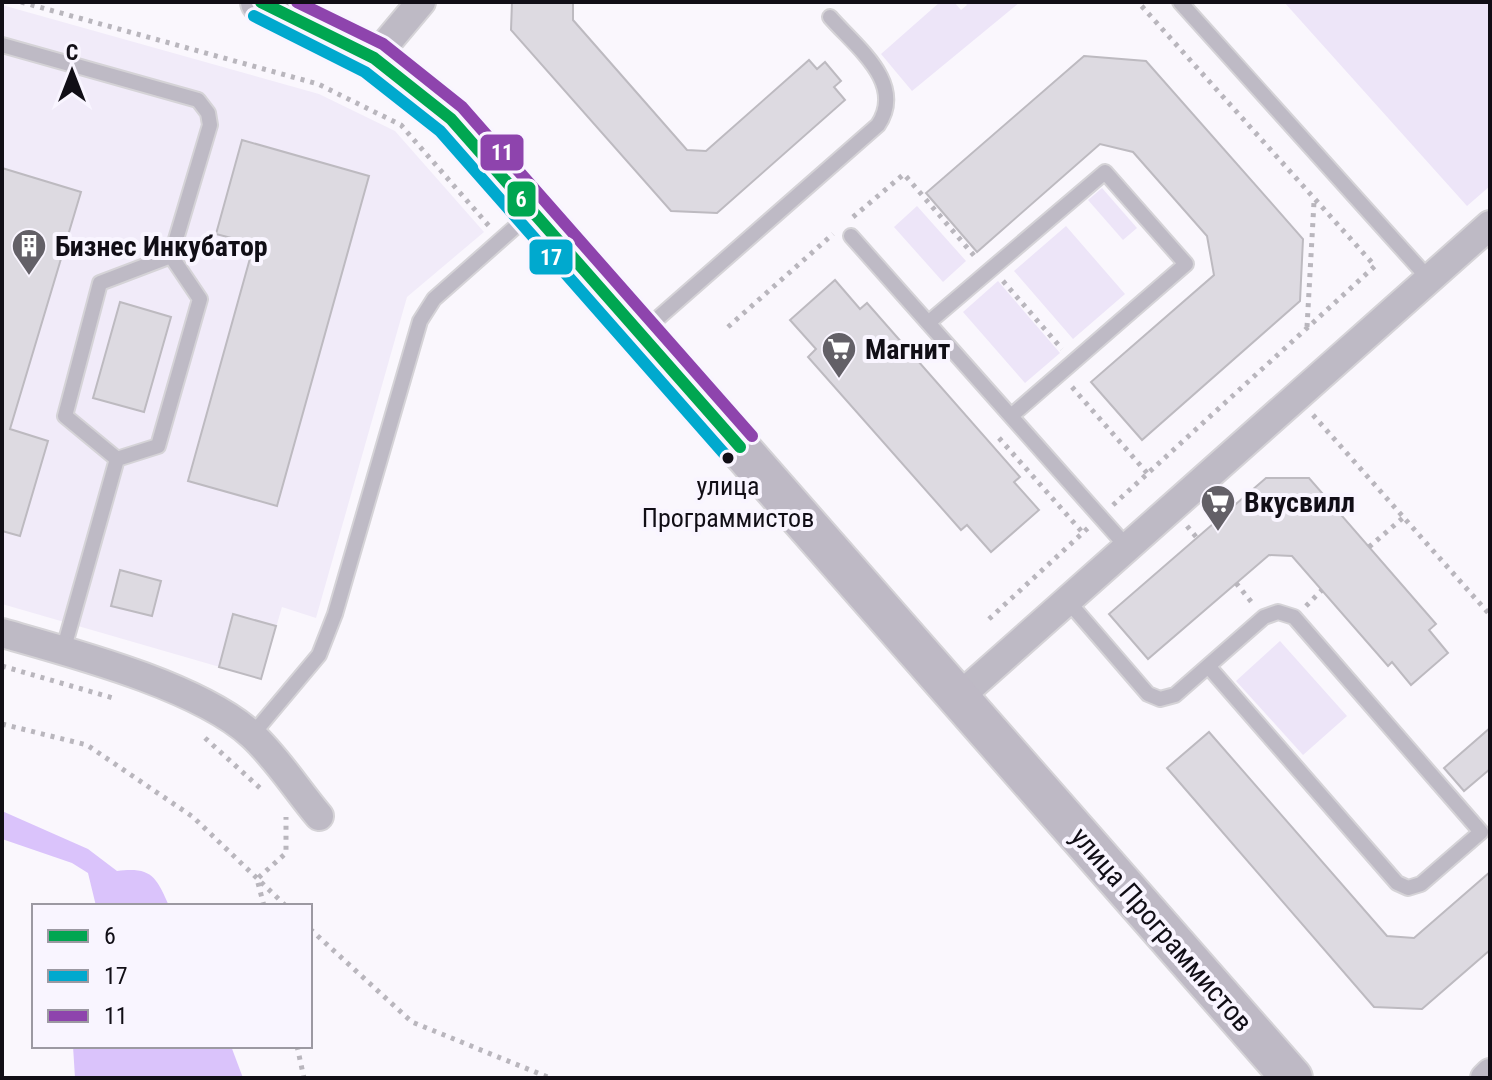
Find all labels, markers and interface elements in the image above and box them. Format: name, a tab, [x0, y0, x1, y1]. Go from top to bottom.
north arrow	[32, 32, 112, 112]
text: С	[66, 40, 78, 65]
line badge: 11	[479, 133, 525, 172]
text: 11	[491, 140, 513, 165]
line badge: 6	[506, 180, 537, 218]
text: 6	[515, 187, 527, 212]
building icon: Бизнес Инкубатор	[10, 227, 48, 277]
place label: Бизнес Инкубатор	[55, 230, 268, 263]
line badge: 17	[528, 238, 574, 276]
text: 17	[540, 245, 562, 270]
supermarket icon: Магнит	[820, 330, 858, 380]
place label: Магнит	[865, 333, 951, 366]
marker: улица Программистов	[720, 450, 736, 466]
place label: улица Программистов	[642, 471, 814, 533]
supermarket icon: Вкусвилл	[1199, 483, 1237, 533]
place label: Вкусвилл	[1244, 486, 1355, 519]
street label: улица Программистов	[1064, 820, 1259, 1038]
legend	[32, 904, 312, 1048]
text: 6	[104, 922, 116, 950]
text: 17	[104, 962, 128, 990]
text: 11	[104, 1002, 128, 1030]

